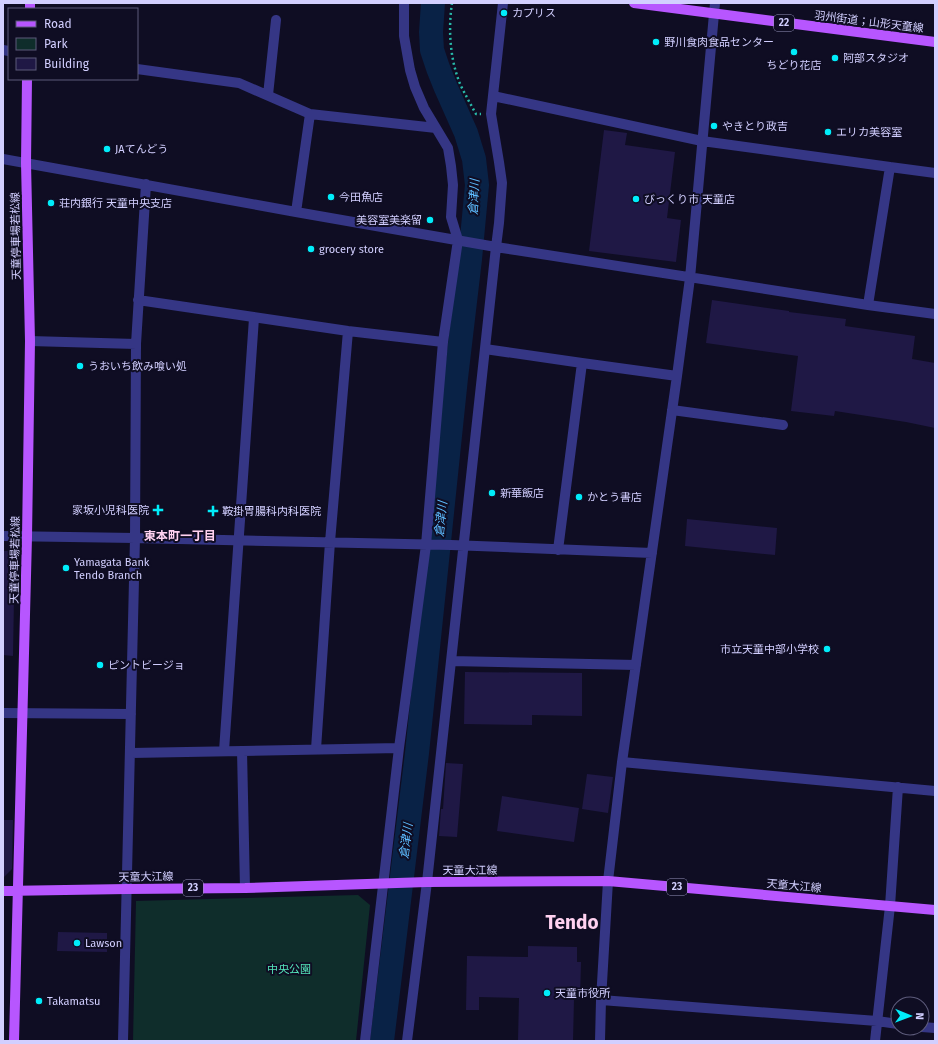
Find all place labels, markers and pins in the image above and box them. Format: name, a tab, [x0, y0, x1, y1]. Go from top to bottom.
place label: カプリス	[512, 7, 556, 20]
marker: カプリス	[499, 8, 509, 18]
place label: 野川食肉食品センター	[664, 36, 774, 49]
marker: 野川食肉食品センター	[651, 37, 661, 47]
marker: ちどり花店	[789, 47, 799, 57]
place label: 阿部スタジオ	[843, 52, 909, 65]
marker: 阿部スタジオ	[830, 53, 840, 63]
place label: ちどり花店	[767, 59, 822, 72]
place label: やきとり政吉	[722, 120, 788, 133]
marker: やきとり政吉	[709, 121, 719, 131]
place label: エリカ美容室	[836, 126, 902, 139]
marker: エリカ美容室	[823, 127, 833, 137]
place label: JAてんどう	[115, 143, 168, 156]
marker: JAてんどう	[102, 144, 112, 154]
place label: 今田魚店	[339, 191, 383, 204]
marker: 今田魚店	[326, 192, 336, 202]
place label: びっくり市 天童店	[644, 193, 735, 206]
marker: びっくり市 天童店	[631, 194, 641, 204]
place label: 荘内銀行 天童中央支店	[59, 197, 172, 210]
marker: 荘内銀行 天童中央支店	[46, 198, 56, 208]
place label: 美容室美楽留	[356, 214, 422, 227]
marker: 美容室美楽留	[425, 215, 435, 225]
place label: grocery store	[319, 243, 384, 256]
marker: grocery store	[306, 244, 316, 254]
place label: うおいち飲み喰い処	[88, 360, 187, 373]
marker: うおいち飲み喰い処	[75, 361, 85, 371]
place label: 新華飯店	[500, 487, 544, 500]
marker: 新華飯店	[487, 488, 497, 498]
place label: かとう書店	[587, 491, 642, 504]
marker: かとう書店	[574, 492, 584, 502]
place label: 家坂小児科医院	[72, 504, 149, 517]
marker: 家坂小児科医院	[152, 504, 164, 516]
marker: 鞍掛胃腸科内科医院	[207, 505, 219, 517]
place label: 鞍掛胃腸科内科医院	[222, 505, 321, 518]
place label: Yamagata Bank Tendo Branch	[74, 556, 150, 582]
marker: Yamagata Bank Tendo Branch	[61, 563, 71, 573]
place label: 市立天童中部小学校	[720, 643, 819, 656]
marker: 市立天童中部小学校	[822, 644, 832, 654]
place label: ピントビージョ	[108, 659, 185, 672]
marker: ピントビージョ	[95, 660, 105, 670]
place label: Lawson	[85, 937, 122, 950]
marker: Lawson	[72, 938, 82, 948]
place label: 天童市役所	[555, 987, 611, 1000]
marker: 天童市役所	[542, 988, 552, 998]
place label: Takamatsu	[47, 995, 101, 1008]
marker: Takamatsu	[34, 996, 44, 1006]

